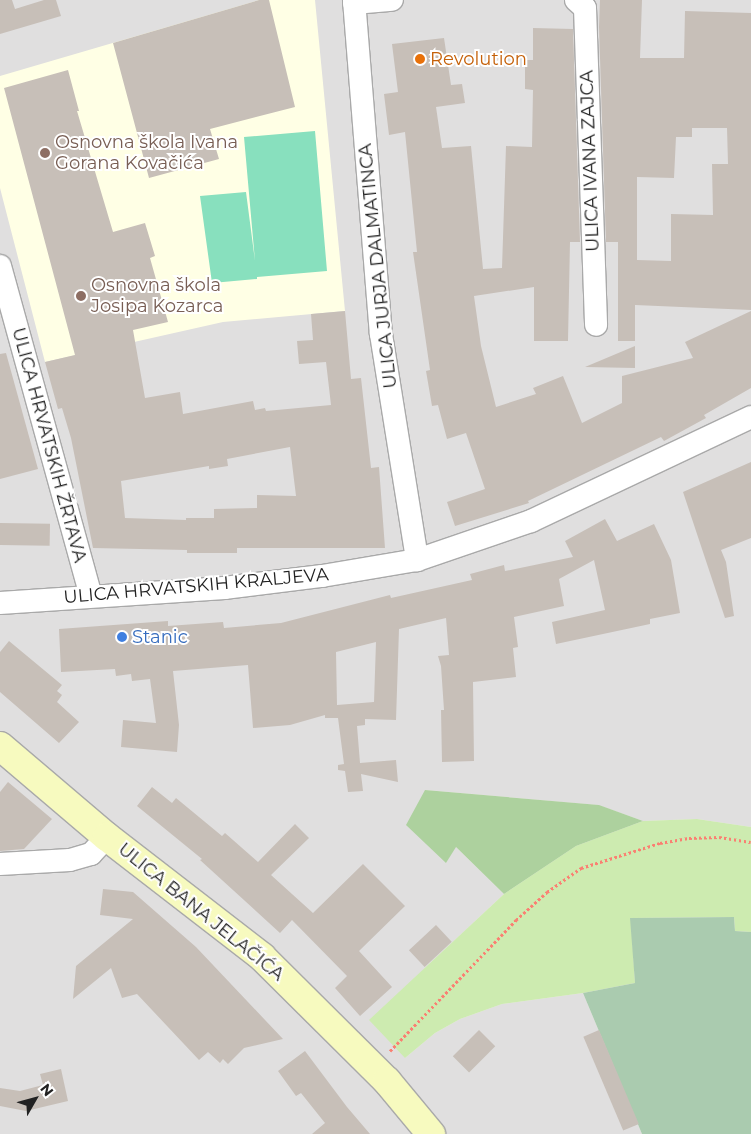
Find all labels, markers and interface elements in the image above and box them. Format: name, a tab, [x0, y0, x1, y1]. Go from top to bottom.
place label: Revolution	[430, 48, 527, 70]
marker: Revolution	[414, 53, 426, 65]
street label: ULICA IVANA ZAJCA	[576, 70, 604, 252]
place label: Osnovna škola Ivana Gorana Kovačića	[55, 132, 238, 174]
street label: ULICA JURJA DALMATINCA	[354, 142, 402, 390]
marker: Osnovna škola Ivana Gorana Kovačića	[39, 147, 51, 159]
place label: Osnovna škola Josipa Kozarca	[91, 275, 223, 318]
marker: Osnovna škola Josipa Kozarca	[75, 290, 87, 302]
street label: ULICA HRVATSKIH ŽRTAVA	[7, 325, 91, 565]
street label: ULICA HRVATSKIH KRALJEVA	[63, 564, 329, 608]
place label: Stanic	[132, 626, 188, 648]
marker: Stanic	[116, 631, 128, 643]
street label: ULICA BANA JELAČIĆA	[114, 838, 288, 986]
north arrow	[10, 1074, 60, 1124]
text: N	[36, 1080, 57, 1100]

